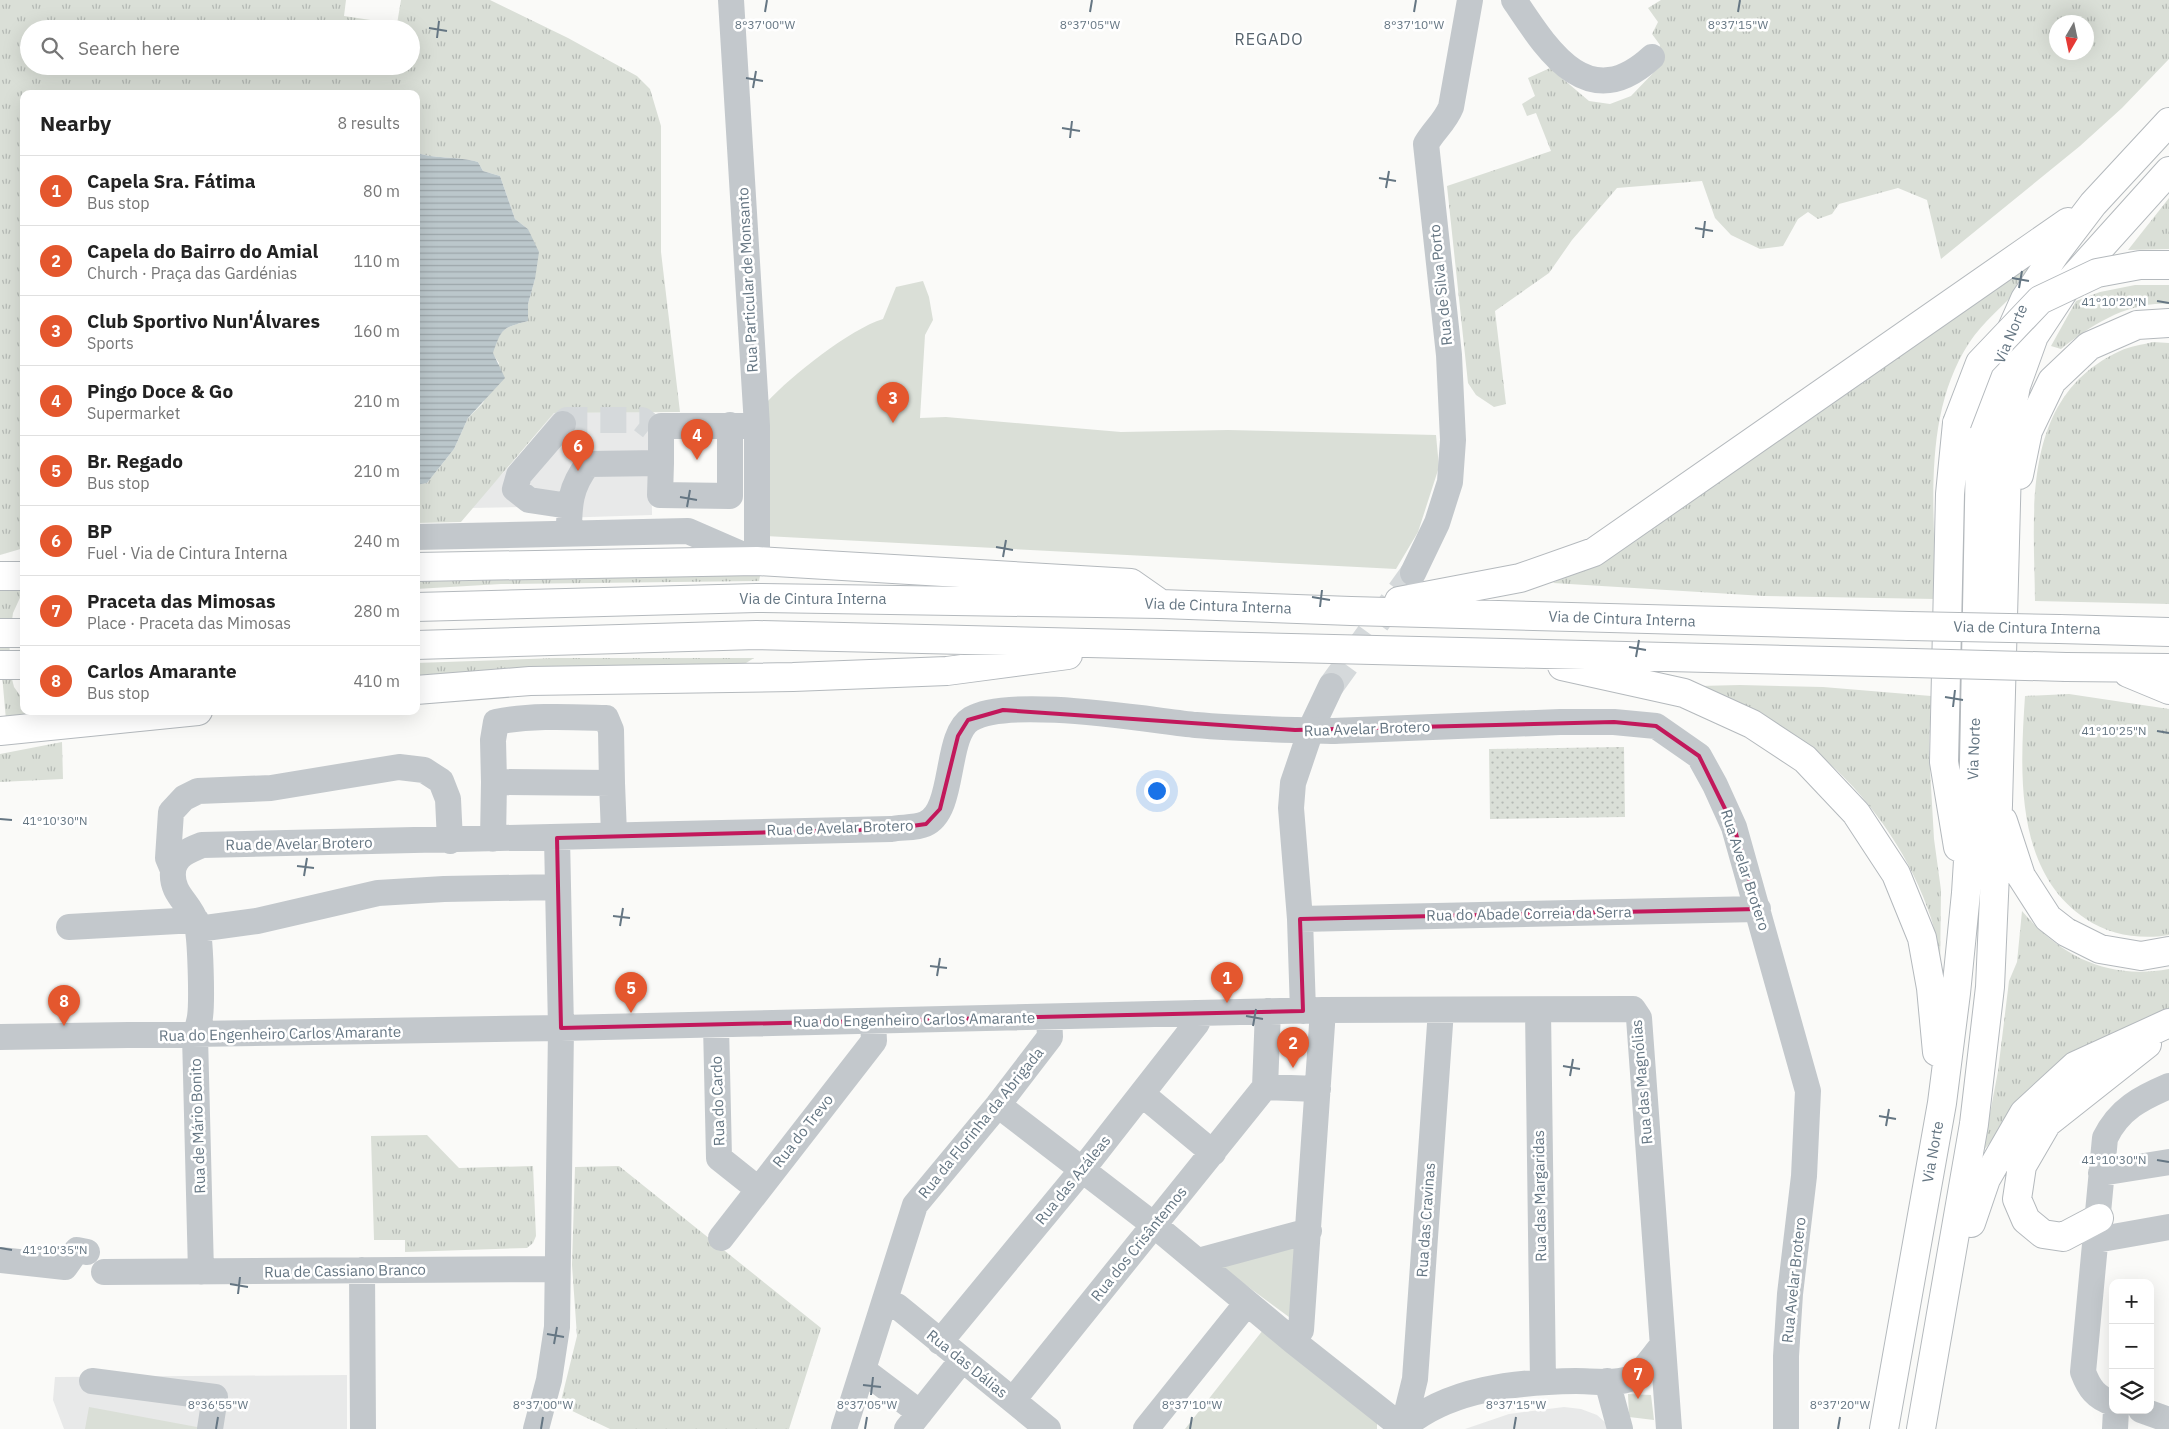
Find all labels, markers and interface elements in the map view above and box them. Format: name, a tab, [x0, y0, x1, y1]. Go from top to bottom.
north arrow	[2049, 15, 2094, 60]
text: 8°37'00"W	[735, 17, 796, 32]
text: 8°37'05"W	[1060, 17, 1121, 32]
text: 8°37'10"W	[1384, 17, 1445, 32]
text: 8°37'15"W	[1708, 17, 1769, 32]
search box	[20, 20, 420, 75]
district label: REGADO	[1234, 29, 1304, 49]
icon: search	[38, 34, 66, 62]
text: Search here	[78, 36, 180, 60]
text: Nearby	[40, 109, 111, 137]
text: 8 results	[337, 113, 400, 133]
text: Capela Sra. Fátima	[87, 169, 256, 193]
text: 1	[51, 181, 61, 201]
text: 80 m	[363, 181, 400, 201]
street label: Rua Particular de Monsanto	[733, 187, 762, 373]
text: Bus stop	[87, 193, 150, 213]
street label: Rua de Silva Porto	[1425, 224, 1456, 347]
text: Capela do Bairro do Amial	[87, 239, 318, 263]
text: 2	[51, 251, 61, 271]
text: 110 m	[353, 251, 400, 271]
text: Church · Praça das Gardénias	[87, 263, 297, 283]
text: 41°10'20"N	[2081, 294, 2147, 309]
street label: Via Norte	[1990, 301, 2031, 366]
text: Club Sportivo Nun'Álvares	[87, 309, 320, 333]
text: 3	[51, 321, 61, 341]
text: 160 m	[353, 321, 400, 341]
text: Sports	[87, 333, 134, 353]
text: Pingo Doce & Go	[87, 379, 233, 403]
pin: 3	[877, 382, 909, 423]
text: 4	[51, 391, 61, 411]
text: 210 m	[353, 391, 400, 411]
text: Supermarket	[87, 403, 180, 423]
pin: 4	[681, 419, 713, 460]
pin: 6	[562, 430, 594, 471]
text: Br. Regado	[87, 449, 183, 473]
text: 5	[51, 461, 61, 481]
text: 210 m	[353, 461, 400, 481]
text: Bus stop	[87, 473, 150, 493]
text: BP	[87, 519, 112, 543]
text: 6	[51, 531, 61, 551]
text: 240 m	[353, 531, 400, 551]
text: Fuel · Via de Cintura Interna	[87, 543, 288, 563]
text: Praceta das Mimosas	[87, 589, 276, 613]
street label: Via de Cintura Interna	[739, 589, 887, 608]
street label: Via de Cintura Interna	[1144, 593, 1292, 618]
text: 7	[51, 601, 61, 621]
text: 280 m	[353, 601, 400, 621]
street label: Via de Cintura Interna	[1548, 606, 1696, 631]
text: Place · Praceta das Mimosas	[87, 613, 291, 633]
street label: Via de Cintura Interna	[1953, 617, 2101, 638]
text: Carlos Amarante	[87, 659, 237, 683]
text: 8	[51, 671, 61, 691]
text: 410 m	[353, 671, 400, 691]
text: Bus stop	[87, 683, 150, 703]
street label: Rua Avelar Brotero	[1303, 717, 1431, 740]
street label: Via Norte	[1963, 717, 1984, 781]
text: 41°10'25"N	[2081, 723, 2147, 738]
your location	[1144, 778, 1170, 804]
street label: Rua Avelar Brotero	[1717, 807, 1774, 933]
text: 41°10'30"N	[22, 813, 88, 828]
street label: Rua de Avelar Brotero	[766, 815, 914, 840]
street label: Rua de Avelar Brotero	[225, 833, 373, 854]
street label: Rua do Abade Correia da Serra	[1426, 902, 1632, 925]
pin: 1	[1211, 962, 1243, 1003]
pin: 5	[615, 972, 647, 1013]
pin: 8	[48, 985, 80, 1026]
street label: Rua do Engenheiro Carlos Amarante	[793, 1008, 1035, 1031]
street label: Rua das Magnólias	[1627, 1019, 1656, 1145]
street label: Rua do Engenheiro Carlos Amarante	[159, 1022, 401, 1045]
pin: 2	[1277, 1027, 1309, 1068]
street label: Rua da Florinha da Abrigada	[914, 1043, 1047, 1202]
street label: Rua do Cardo	[706, 1056, 729, 1146]
street label: Rua de Mário Bonito	[186, 1058, 209, 1194]
street label: Rua do Trevo	[768, 1090, 837, 1171]
street label: Via Norte	[1918, 1120, 1947, 1184]
street label: Rua das Margaridas	[1529, 1130, 1550, 1262]
street label: Rua das Azáleas	[1031, 1131, 1114, 1228]
text: 41°10'30"N	[2081, 1152, 2147, 1167]
street label: Rua das Cravinas	[1412, 1162, 1439, 1278]
street label: Rua dos Crisântemos	[1086, 1182, 1191, 1305]
street label: Rua Avelar Brotero	[1777, 1216, 1810, 1344]
text: 41°10'35"N	[22, 1242, 88, 1257]
street label: Rua de Cassiano Branco	[264, 1260, 426, 1281]
map controls	[2109, 1279, 2154, 1414]
button: +	[2109, 1279, 2154, 1324]
button: −	[2109, 1324, 2154, 1369]
street label: Rua das Dálias	[923, 1325, 1012, 1402]
pin: 7	[1622, 1358, 1654, 1399]
button: layers	[2109, 1369, 2154, 1414]
text: 8°36'55"W	[188, 1397, 249, 1412]
text: 8°37'00"W	[513, 1397, 574, 1412]
text: 8°37'05"W	[837, 1397, 898, 1412]
text: 8°37'10"W	[1162, 1397, 1223, 1412]
text: 8°37'15"W	[1486, 1397, 1547, 1412]
text: 8°37'20"W	[1810, 1397, 1871, 1412]

